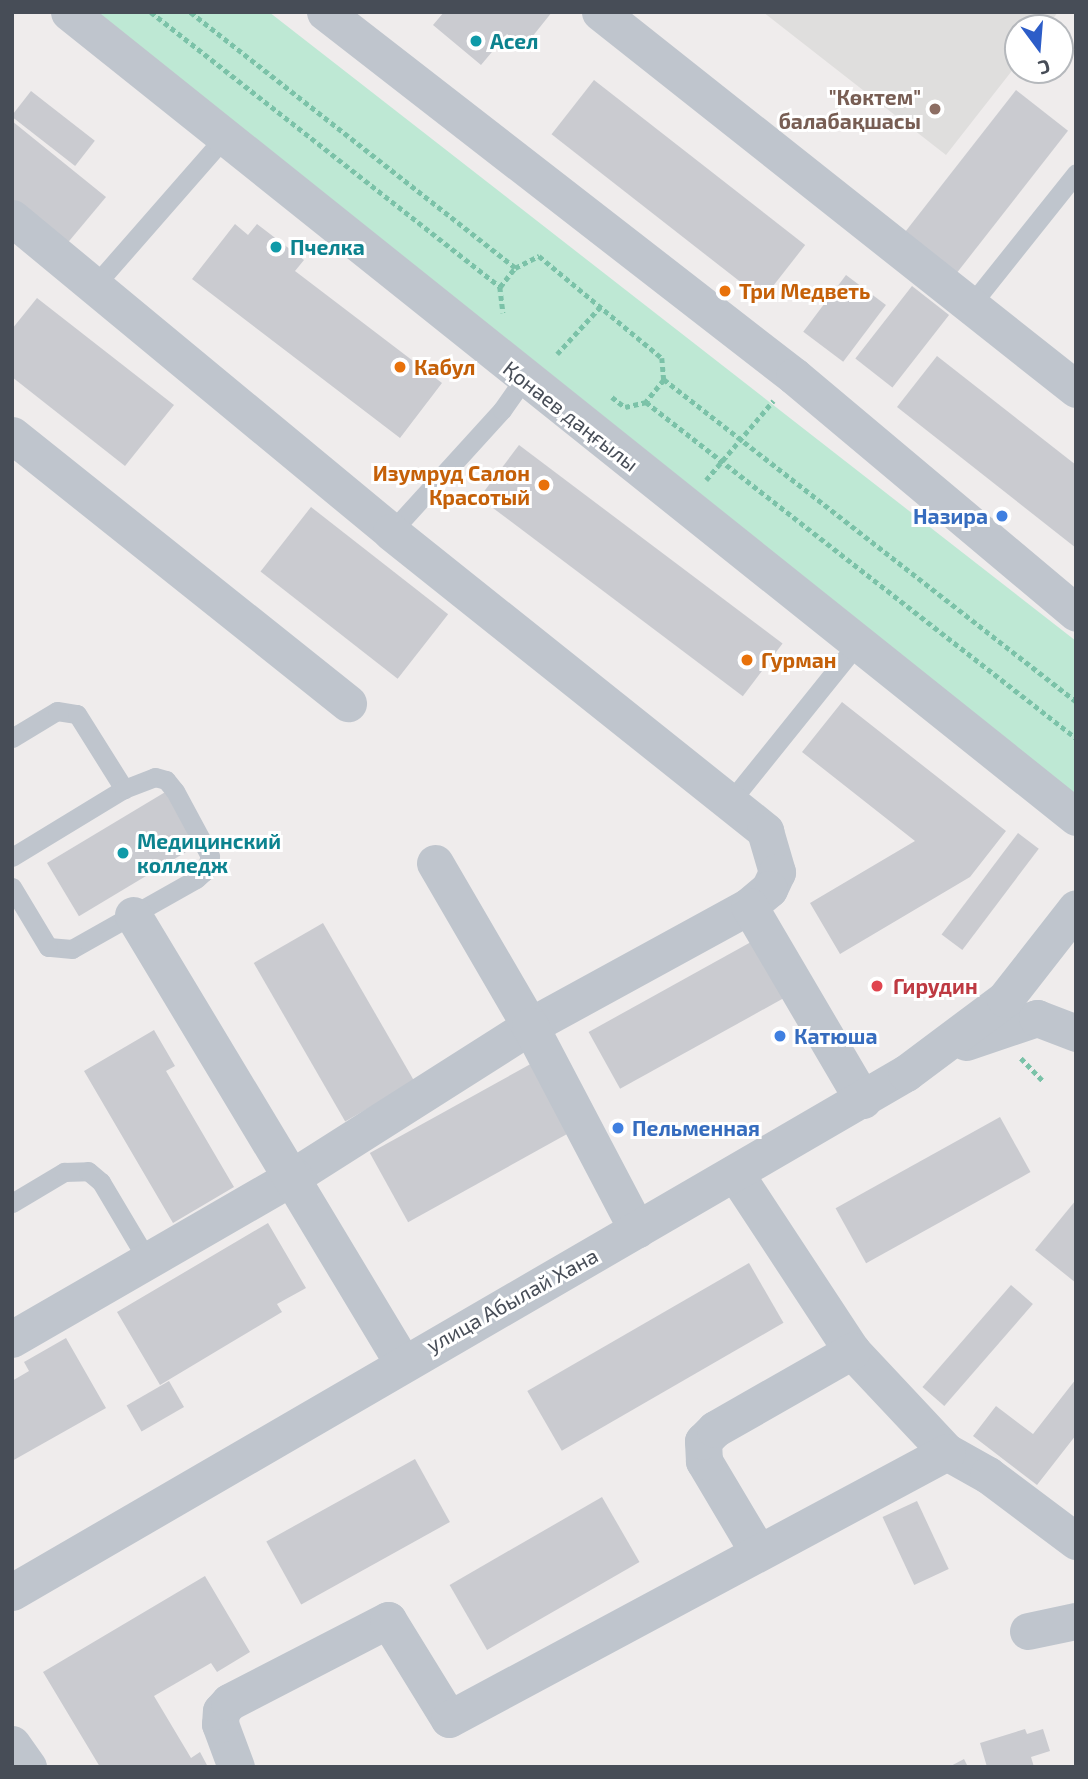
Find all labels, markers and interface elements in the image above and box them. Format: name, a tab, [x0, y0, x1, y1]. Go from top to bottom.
north arrow	[1004, 14, 1074, 84]
place label: Асел	[490, 28, 539, 54]
marker: Асел	[468, 33, 484, 49]
text: С	[1036, 55, 1053, 80]
place label: "Көктем" балабақшасы	[778, 84, 921, 134]
marker: "Көктем" балабақшасы	[927, 101, 943, 117]
place label: Пчелка	[290, 234, 365, 260]
marker: Пчелка	[268, 239, 284, 255]
place label: Три Медветь	[739, 278, 870, 304]
marker: Три Медветь	[717, 283, 733, 299]
place label: Кабул	[414, 354, 475, 380]
street label: Қонаев даңғылы	[498, 355, 644, 477]
marker: Кабул	[392, 359, 408, 375]
place label: Изумруд Салон Красотый	[373, 460, 530, 510]
marker: Изумруд Салон Красотый	[536, 477, 552, 493]
place label: Назира	[913, 503, 988, 529]
marker: Назира	[994, 508, 1010, 524]
place label: Гурман	[761, 647, 836, 673]
marker: Гурман	[739, 652, 755, 668]
place label: Медицинский колледж	[137, 828, 281, 878]
marker: Медицинский колледж	[115, 845, 131, 861]
place label: Гирудин	[893, 973, 978, 999]
marker: Гирудин	[867, 976, 887, 996]
place label: Катюша	[794, 1023, 877, 1049]
marker: Катюша	[772, 1028, 788, 1044]
place label: Пельменная	[632, 1115, 760, 1141]
marker: Пельменная	[610, 1120, 626, 1136]
street label: улица Абылай Хана	[422, 1242, 602, 1358]

